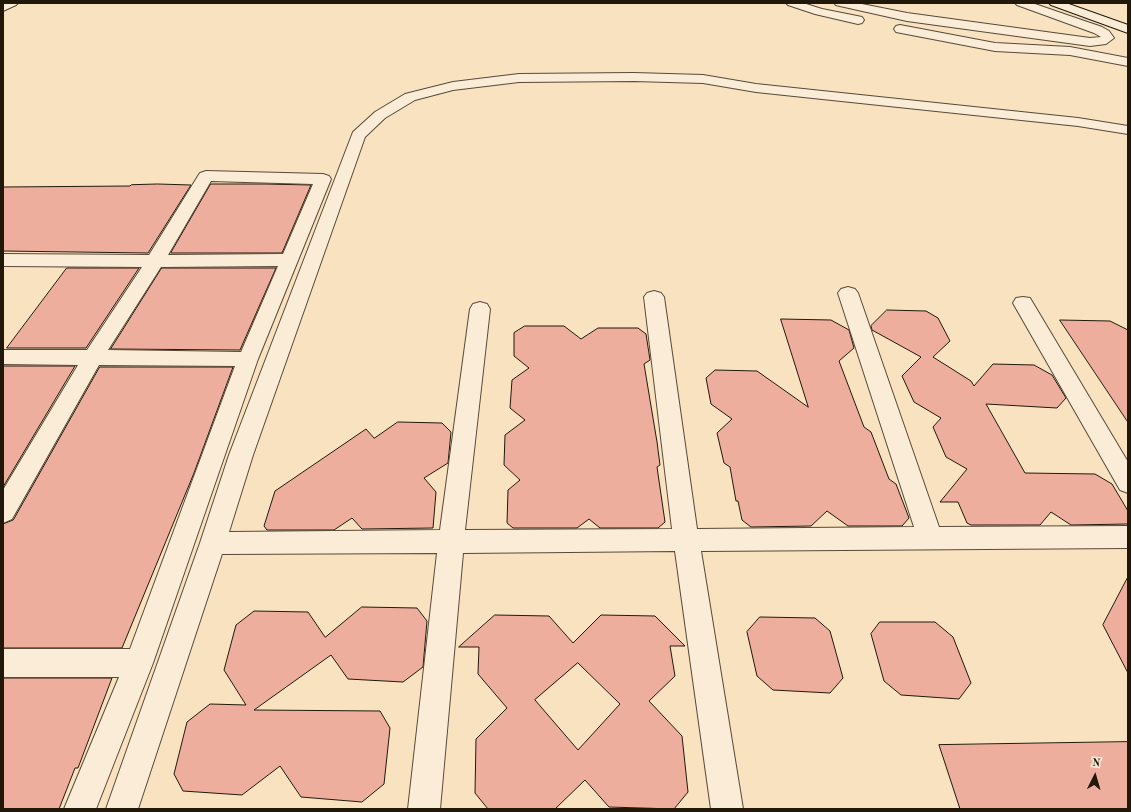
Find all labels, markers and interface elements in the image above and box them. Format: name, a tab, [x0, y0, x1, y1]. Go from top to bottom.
north arrow	[1075, 756, 1115, 796]
text: N	[1091, 758, 1101, 769]

